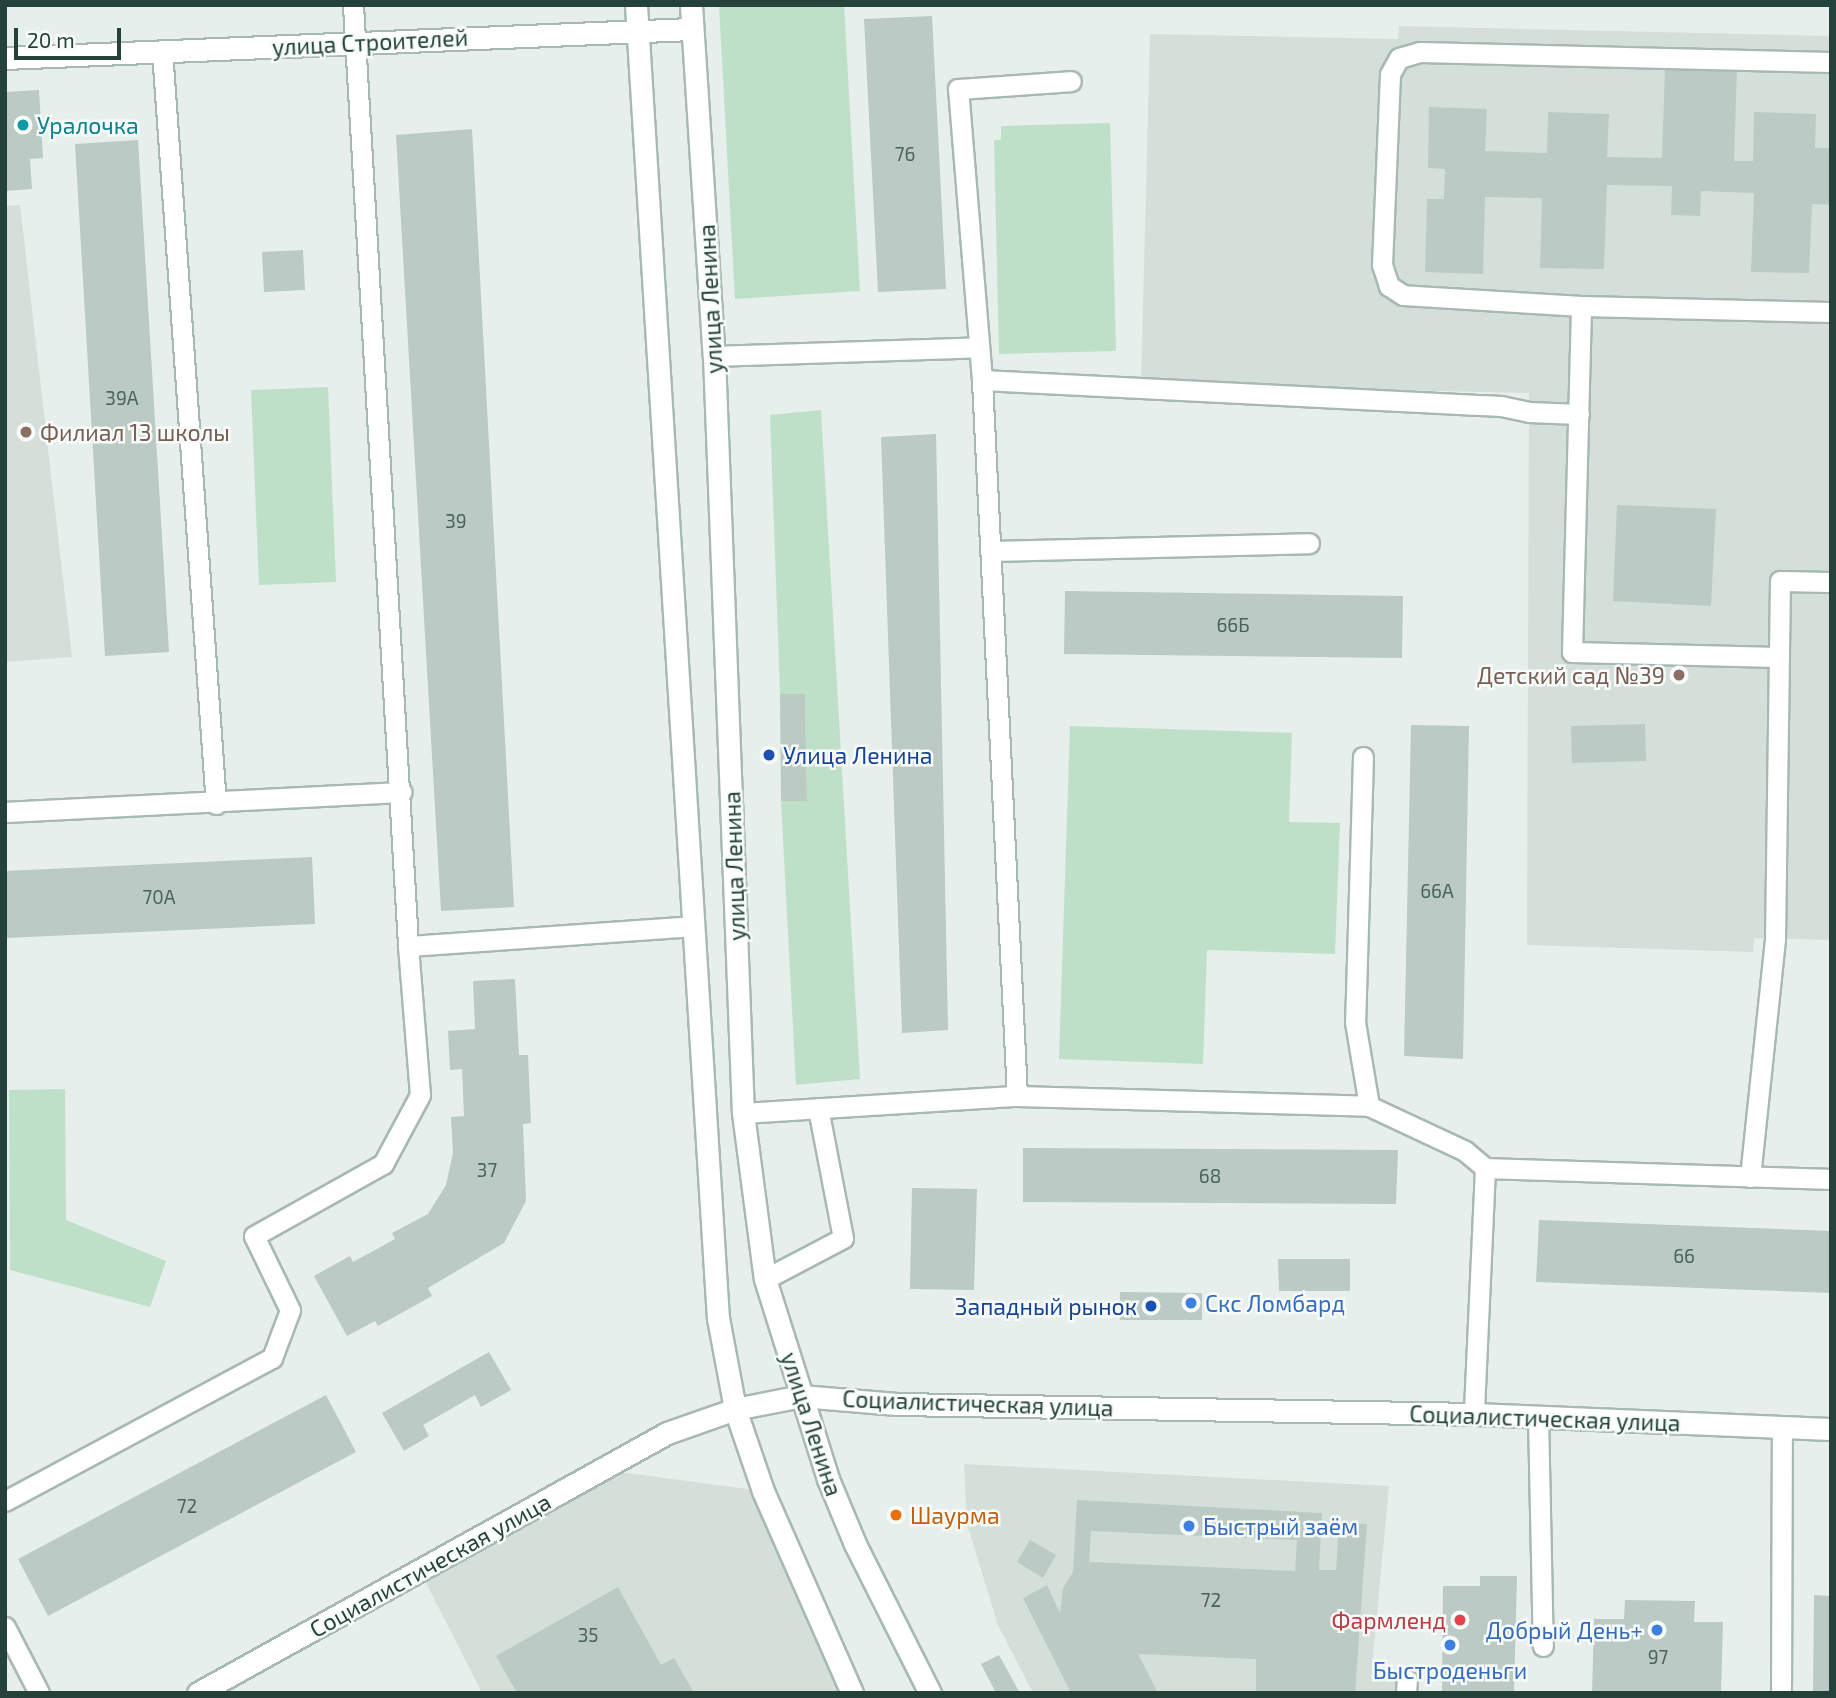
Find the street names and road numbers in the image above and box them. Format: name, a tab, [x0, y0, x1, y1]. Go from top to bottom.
street label: улица Строителей	[271, 23, 469, 61]
street label: улица Ленина	[692, 224, 728, 374]
street label: улица Ленина	[718, 791, 750, 941]
street label: улица Ленина	[776, 1349, 848, 1499]
street label: Социалистическая улица	[842, 1384, 1114, 1422]
street label: Социалистическая улица	[1409, 1399, 1681, 1437]
street label: Социалистическая улица	[305, 1487, 555, 1643]

